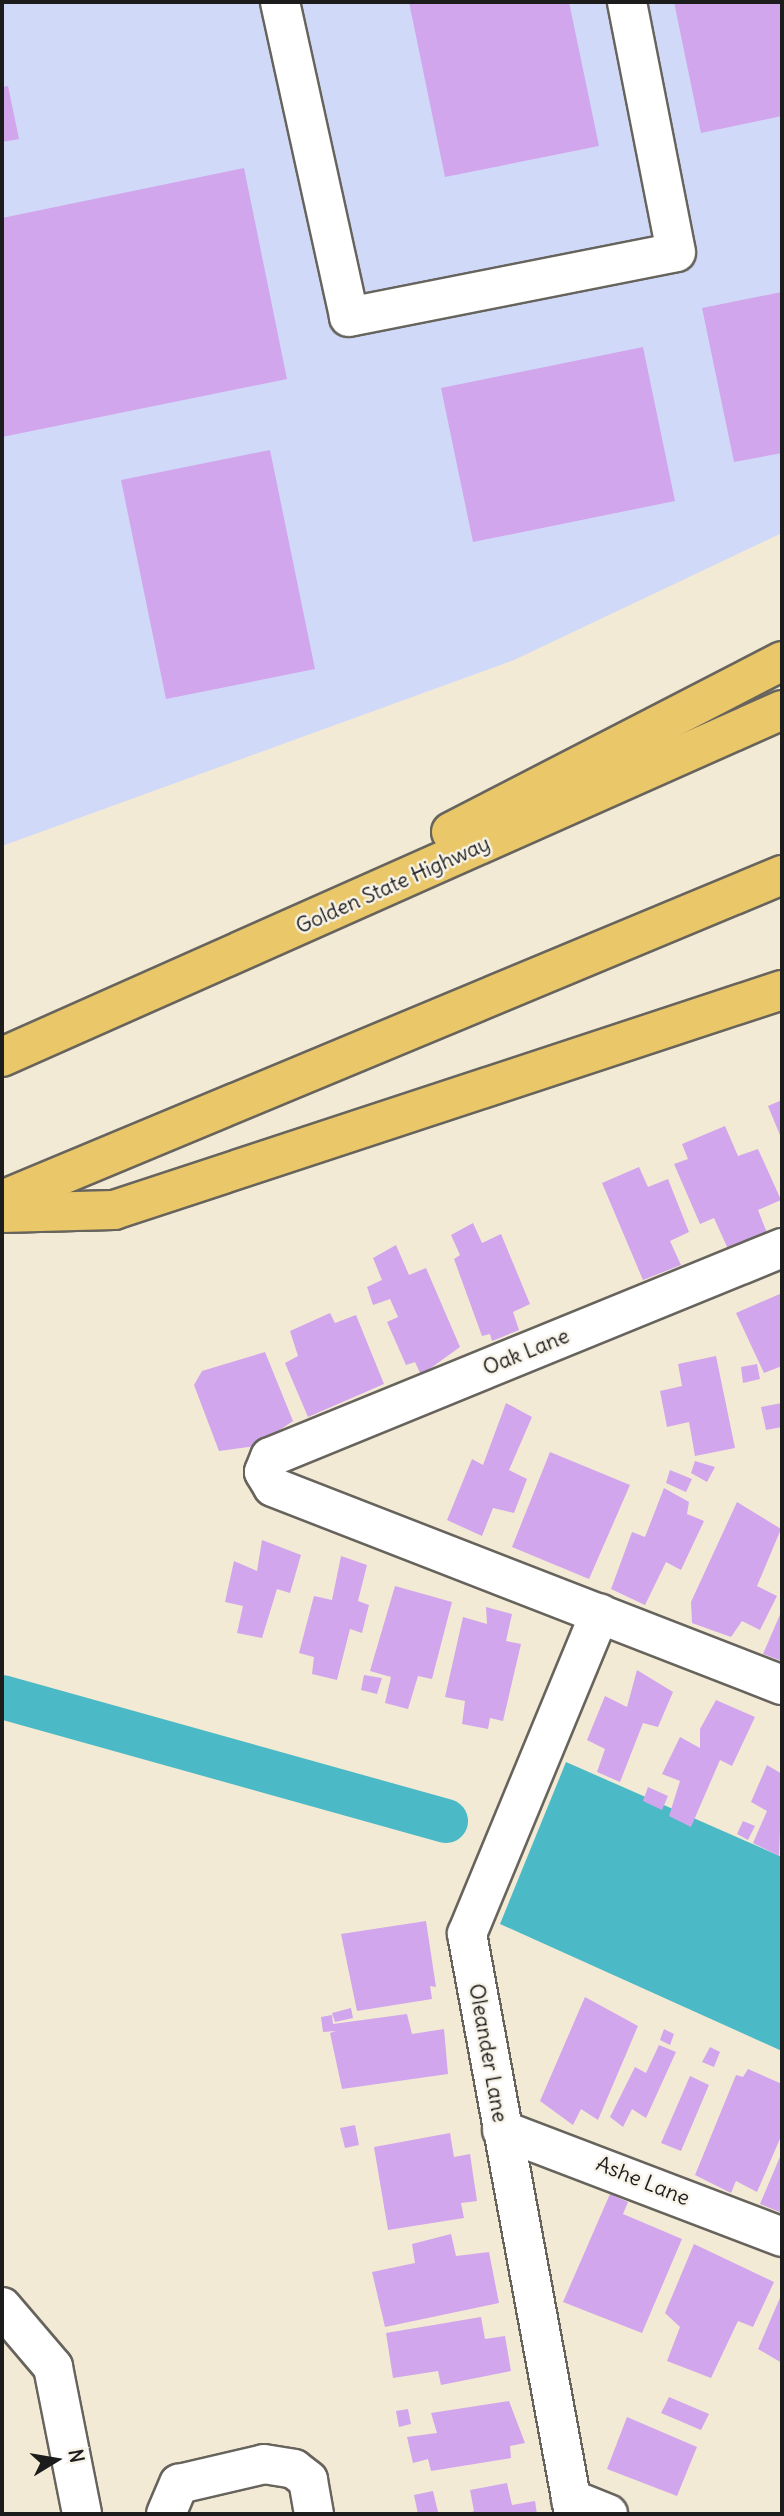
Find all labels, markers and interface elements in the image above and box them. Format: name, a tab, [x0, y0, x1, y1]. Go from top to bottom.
street label: Golden State Highway	[292, 831, 494, 939]
street label: Oak Lane	[479, 1323, 573, 1381]
street label: Oleander Lane	[463, 1982, 513, 2124]
street label: Ashe Lane	[593, 2151, 693, 2211]
north arrow	[21, 2425, 91, 2495]
text: N	[64, 2447, 90, 2465]

